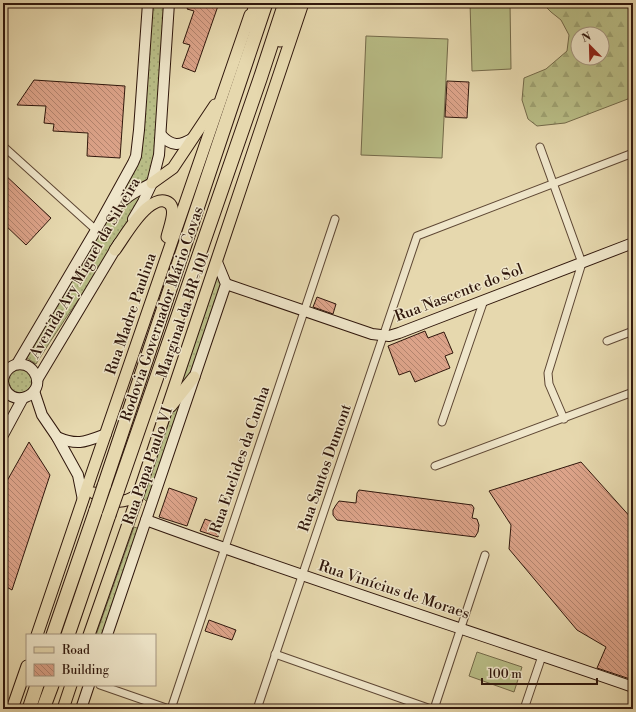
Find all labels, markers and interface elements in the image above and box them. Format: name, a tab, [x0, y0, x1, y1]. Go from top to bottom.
north arrow	[570, 26, 610, 66]
text: N	[580, 29, 593, 46]
street label: Avenida Ary Miguel da Silveira	[25, 174, 145, 363]
street label: Rodovia Governador Mário Covas	[116, 204, 208, 424]
street label: Marginal da BR-101	[152, 249, 214, 381]
street label: Rua Madre Paulina	[101, 250, 161, 377]
street label: Rua Nascente do Sol	[392, 260, 526, 326]
street label: Rua Euclides da Cunha	[206, 383, 274, 536]
street label: Rua Santos Dumont	[294, 401, 356, 534]
street label: Rua Papa Paulo VI	[119, 404, 177, 528]
street label: Rua Vinícius de Moraes	[316, 557, 472, 623]
legend	[26, 634, 156, 686]
text: Road	[62, 643, 90, 658]
scale bar	[482, 660, 597, 686]
text: Building	[61, 663, 110, 678]
text: 100 m	[488, 667, 522, 682]

